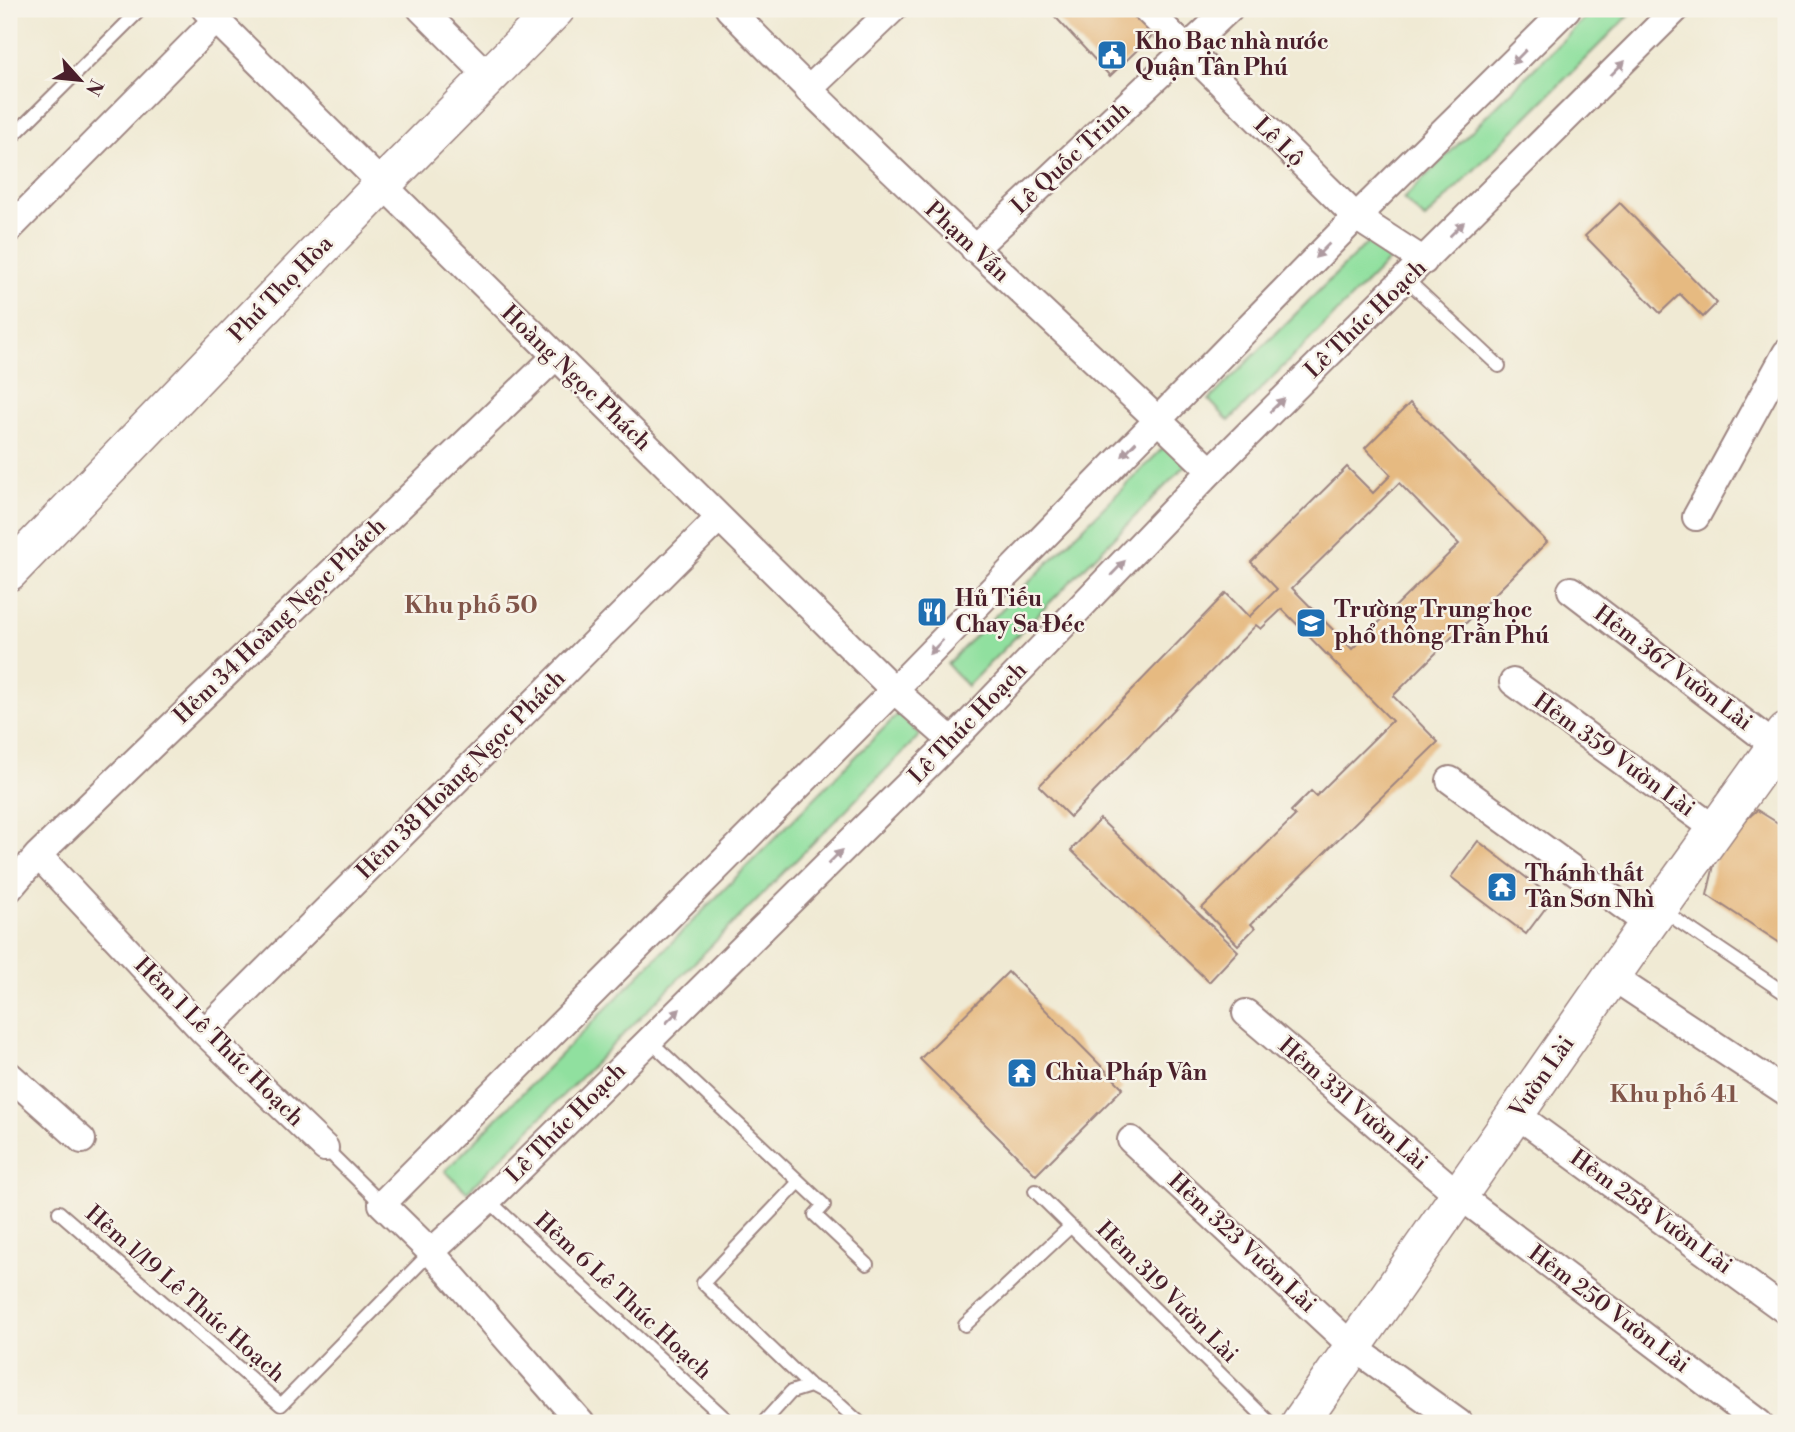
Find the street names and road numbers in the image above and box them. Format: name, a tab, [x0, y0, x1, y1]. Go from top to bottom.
street label: Lê Quốc Trinh	[1006, 96, 1137, 220]
street label: Lê Lộ	[1248, 111, 1310, 173]
street label: Phạm Vấn	[919, 196, 1015, 289]
street label: Phú Thọ Hòa	[223, 230, 339, 348]
street label: Lê Thúc Hoạch	[1299, 254, 1433, 384]
street label: Hoàng Ngọc Phách	[495, 299, 657, 457]
street label: Hẻm 34 Hoàng Ngọc Phách	[168, 512, 392, 730]
street label: Hẻm 367 Vườn Lài	[1588, 599, 1758, 737]
street label: Lê Thúc Hoạch	[903, 656, 1033, 790]
street label: Hẻm 38 Hoàng Ngọc Phách	[351, 664, 572, 885]
street label: Hẻm 359 Vườn Lài	[1528, 687, 1700, 823]
street label: Hẻm 1 Lê Thúc Hoạch	[128, 951, 310, 1133]
street label: Vườn Lài	[1503, 1030, 1580, 1124]
street label: Hẻm 331 Vườn Lài	[1273, 1032, 1433, 1176]
street label: Lê Thúc Hoạch	[500, 1057, 632, 1189]
street label: Hẻm 258 Vườn Lài	[1564, 1144, 1738, 1280]
street label: Hẻm 323 Vườn Lài	[1162, 1167, 1322, 1319]
street label: Hẻm 1/19 Lê Thúc Hoạch	[79, 1200, 291, 1389]
street label: Hẻm 6 Lê Thúc Hoạch	[529, 1207, 718, 1386]
street label: Hẻm 319 Vườn Lài	[1090, 1215, 1244, 1369]
street label: Hẻm 250 Vườn Lài	[1523, 1239, 1695, 1379]

